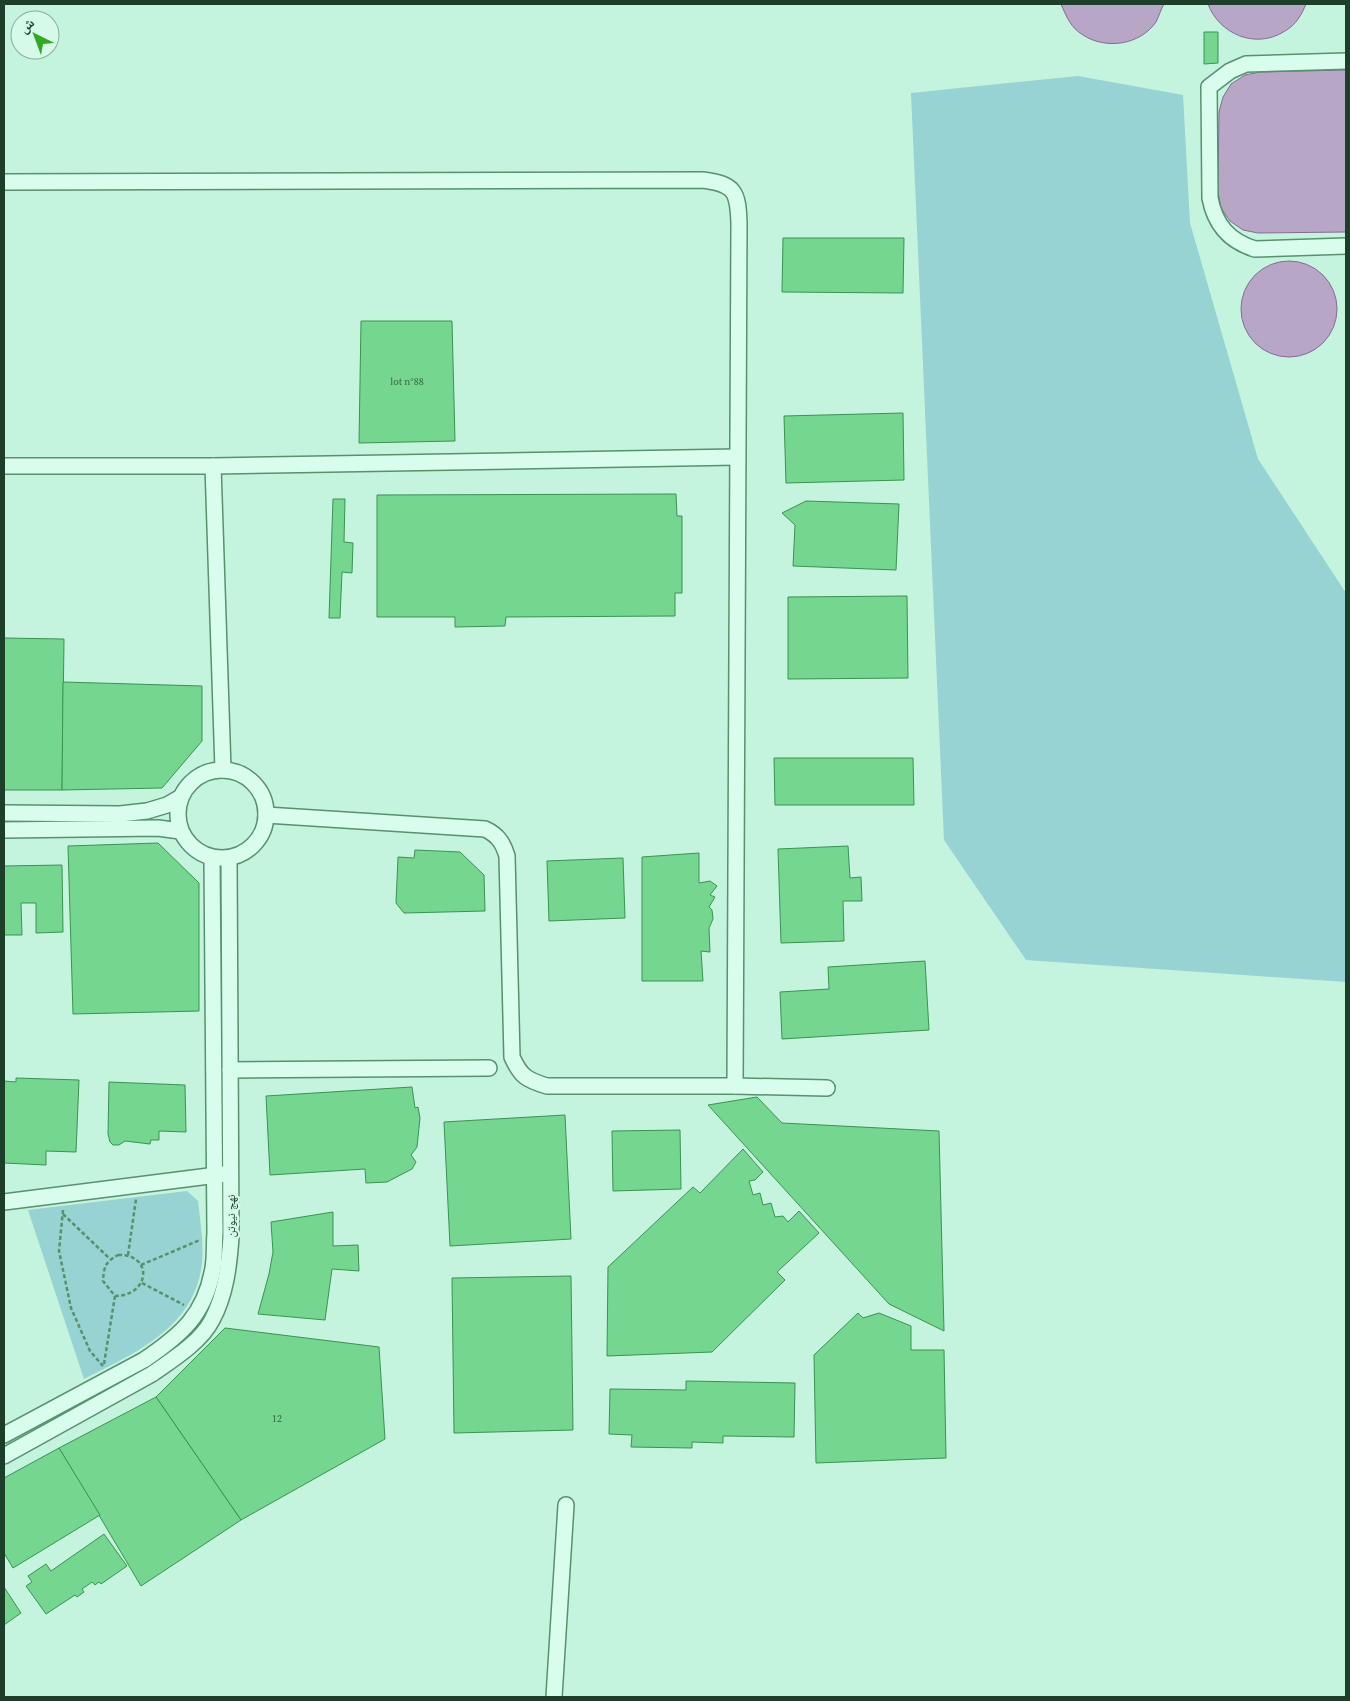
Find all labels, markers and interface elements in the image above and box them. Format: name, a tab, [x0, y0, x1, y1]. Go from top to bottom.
north arrow	[10, 10, 60, 60]
text: ش	[14, 13, 39, 38]
house number: lot n°88	[390, 375, 424, 388]
street label: نهج نيوتن	[223, 1194, 239, 1238]
house number: 12	[272, 1412, 282, 1425]

